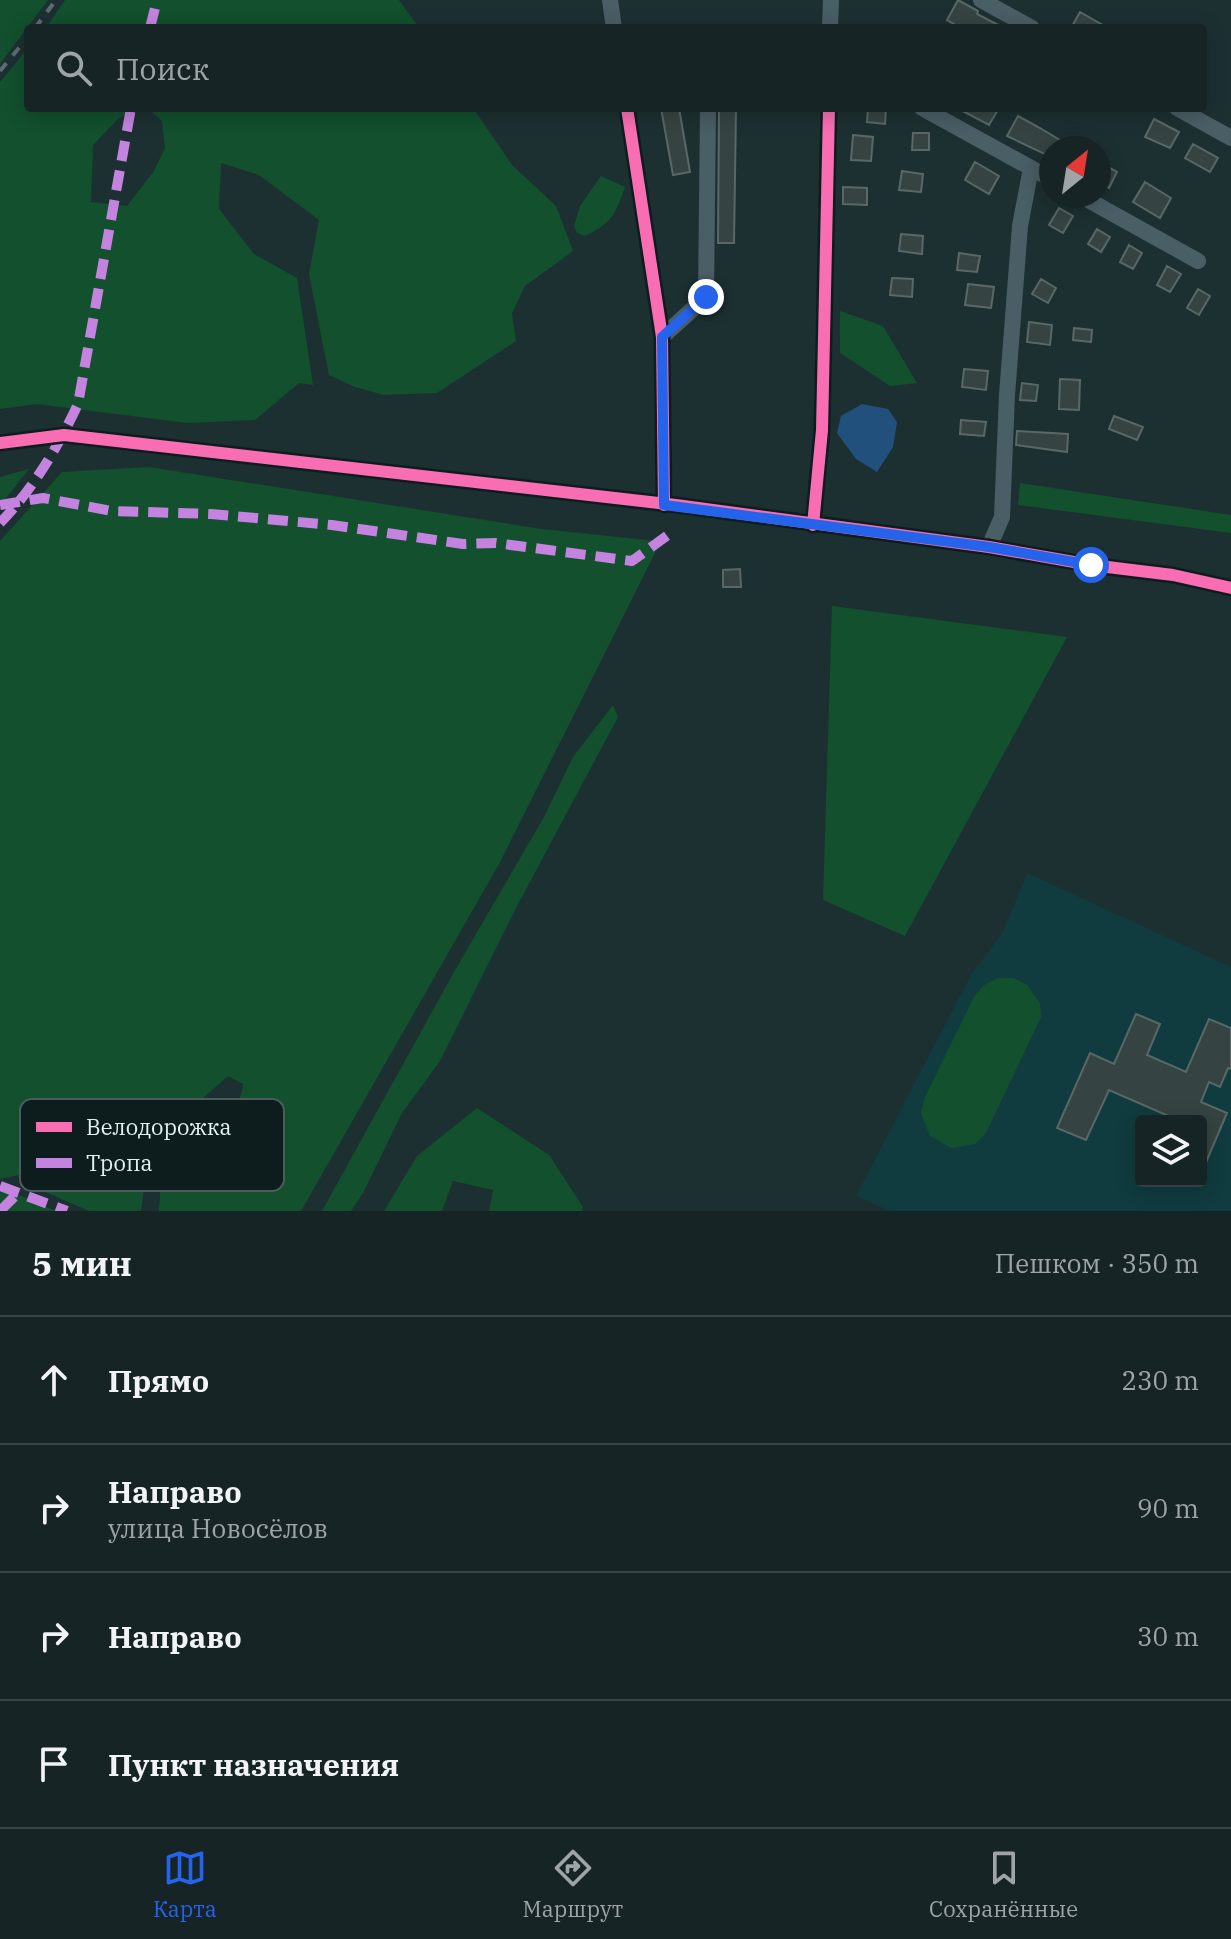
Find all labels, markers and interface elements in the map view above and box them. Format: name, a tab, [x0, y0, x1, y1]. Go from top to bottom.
search box	[24, 24, 1207, 112]
icon: search	[52, 46, 96, 90]
text: Поиск	[116, 49, 209, 88]
north arrow	[1039, 136, 1111, 208]
route end	[688, 279, 724, 315]
route start	[1073, 547, 1109, 583]
legend	[20, 1099, 284, 1191]
text: Велодорожка	[86, 1112, 232, 1141]
map controls	[1135, 1115, 1207, 1187]
button: layers	[1135, 1115, 1207, 1187]
text: Тропа	[86, 1148, 152, 1177]
text: 5 мин	[32, 1241, 132, 1285]
text: Пешком · 350 m	[995, 1246, 1199, 1280]
icon: ahead	[32, 1358, 76, 1402]
text: Прямо	[108, 1361, 209, 1400]
text: 230 m	[1121, 1363, 1199, 1397]
text: Направо	[108, 1472, 242, 1511]
icon: right	[32, 1486, 76, 1530]
text: 90 m	[1137, 1491, 1199, 1525]
text: улица Новосёлов	[108, 1511, 328, 1545]
icon: right	[32, 1614, 76, 1658]
text: Направо	[108, 1617, 242, 1656]
text: 30 m	[1137, 1619, 1199, 1653]
icon: arrive	[32, 1742, 76, 1786]
text: Пункт назначения	[108, 1745, 399, 1784]
tab: Карта	[153, 1846, 217, 1923]
tab: Маршрут	[523, 1846, 623, 1923]
tab: Сохранённые	[929, 1846, 1078, 1923]

